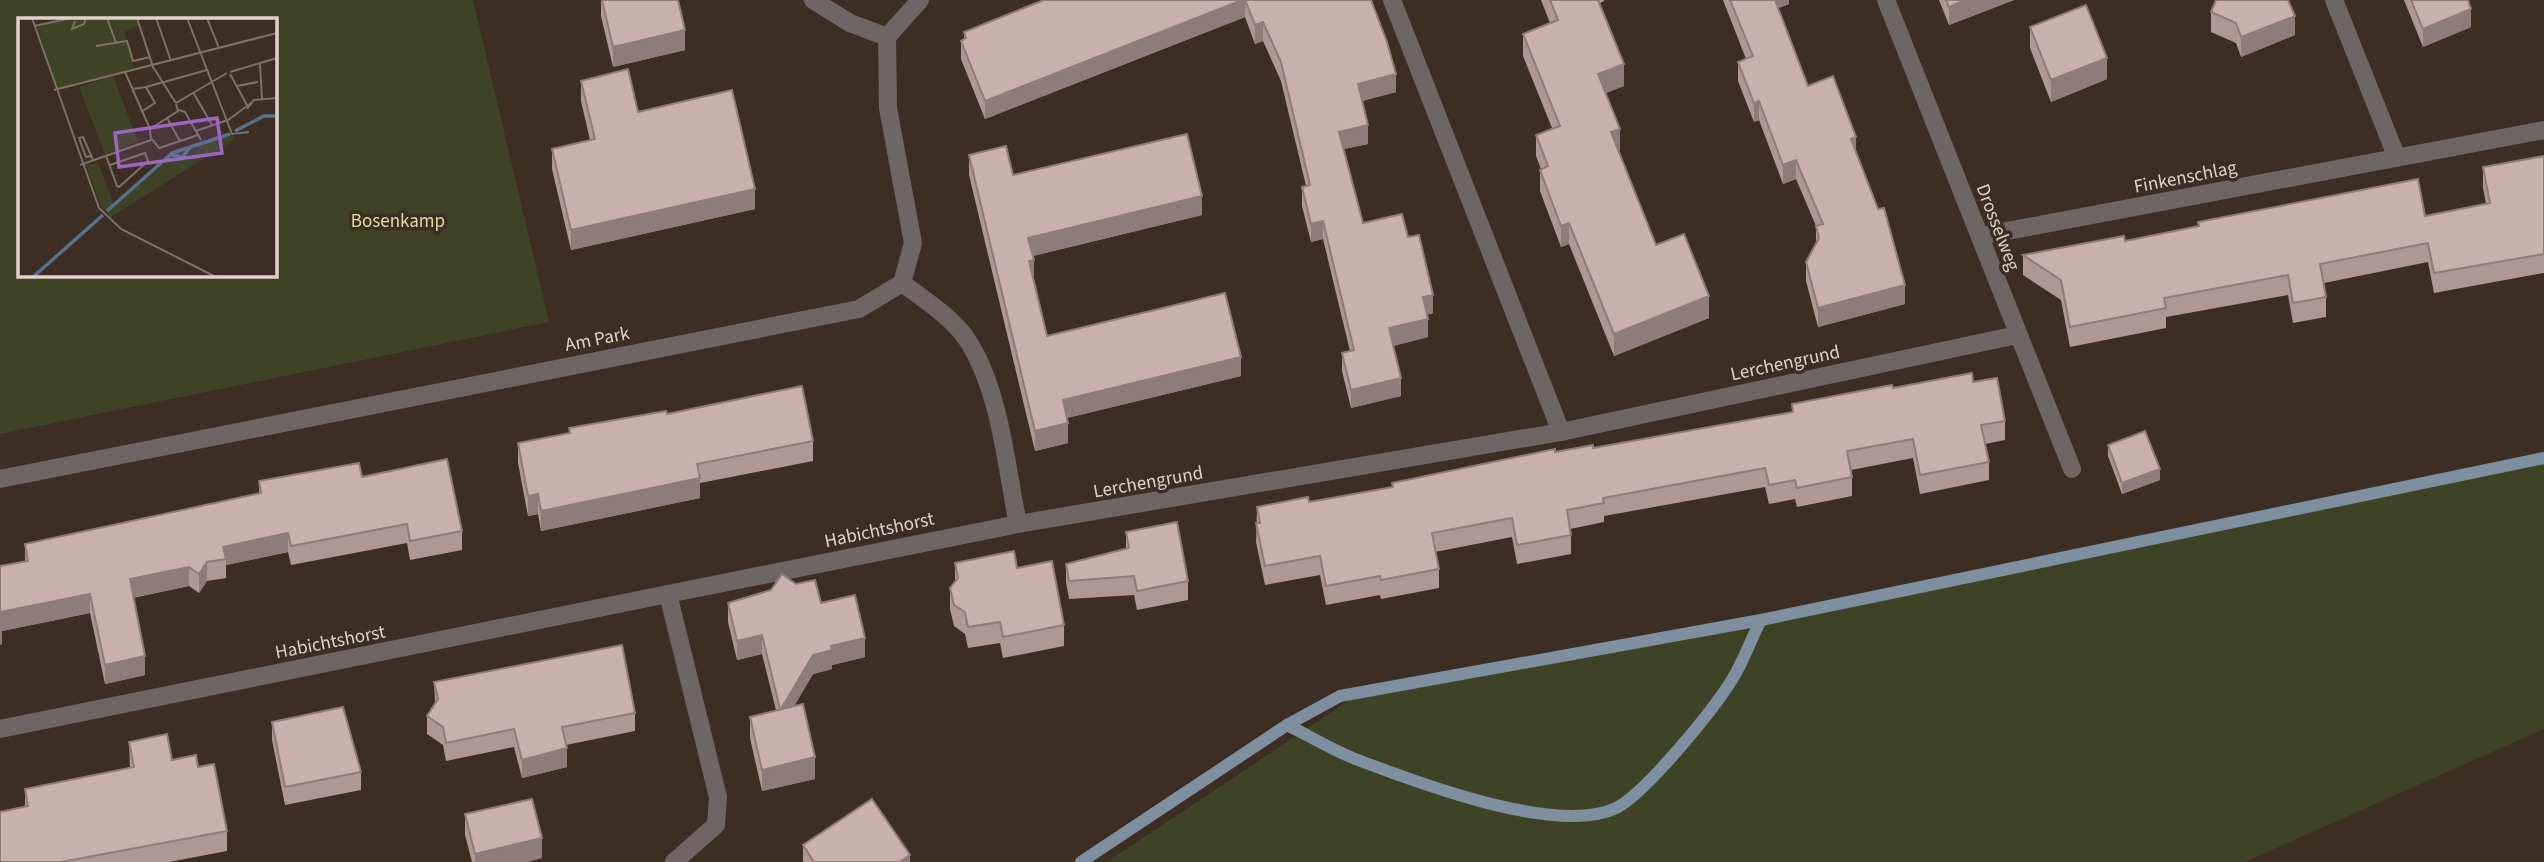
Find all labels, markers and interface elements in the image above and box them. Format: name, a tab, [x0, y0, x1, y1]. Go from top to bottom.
inset map	[18, 18, 276, 276]
street label: Finkenschlag	[2132, 154, 2239, 201]
street label: Drosselweg	[1969, 180, 2027, 275]
park label: Bosenkamp	[351, 208, 445, 235]
street label: Am Park	[563, 320, 633, 359]
street label: Lerchengrund	[1728, 339, 1842, 388]
street label: Lerchengrund	[1091, 460, 1205, 505]
street label: Habichtshorst	[822, 506, 937, 555]
street label: Habichtshorst	[273, 618, 388, 666]

